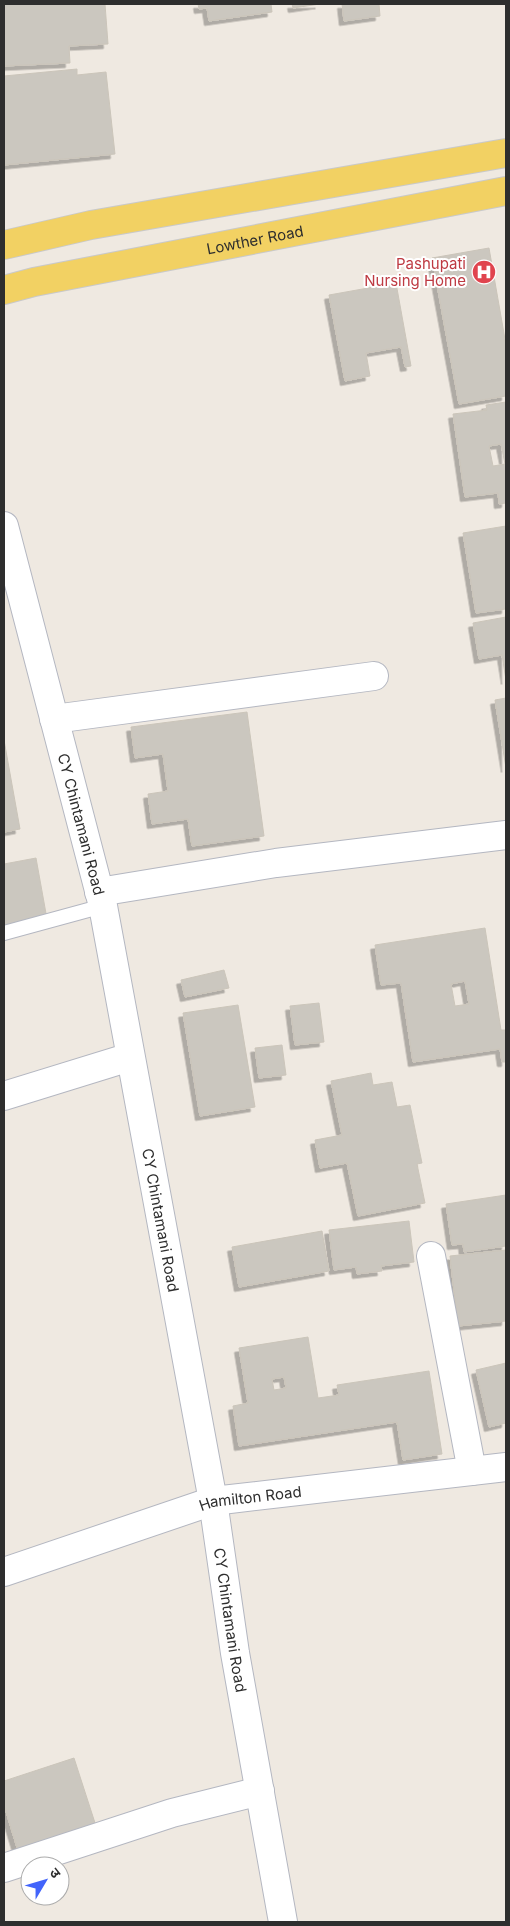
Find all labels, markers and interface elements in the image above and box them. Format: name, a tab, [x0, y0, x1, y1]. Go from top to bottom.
street label: Lowther Road	[205, 221, 305, 258]
place label: Pashupati Nursing Home	[364, 254, 466, 290]
hospital icon: Pashupati Nursing Home	[471, 259, 497, 285]
street label: CY Chintamani Road	[54, 751, 109, 897]
street label: CY Chintamani Road	[138, 1147, 184, 1293]
street label: Hamilton Road	[196, 1481, 302, 1515]
street label: CY Chintamani Road	[210, 1547, 251, 1694]
north arrow	[20, 1856, 70, 1906]
text: उ	[46, 1864, 65, 1882]

